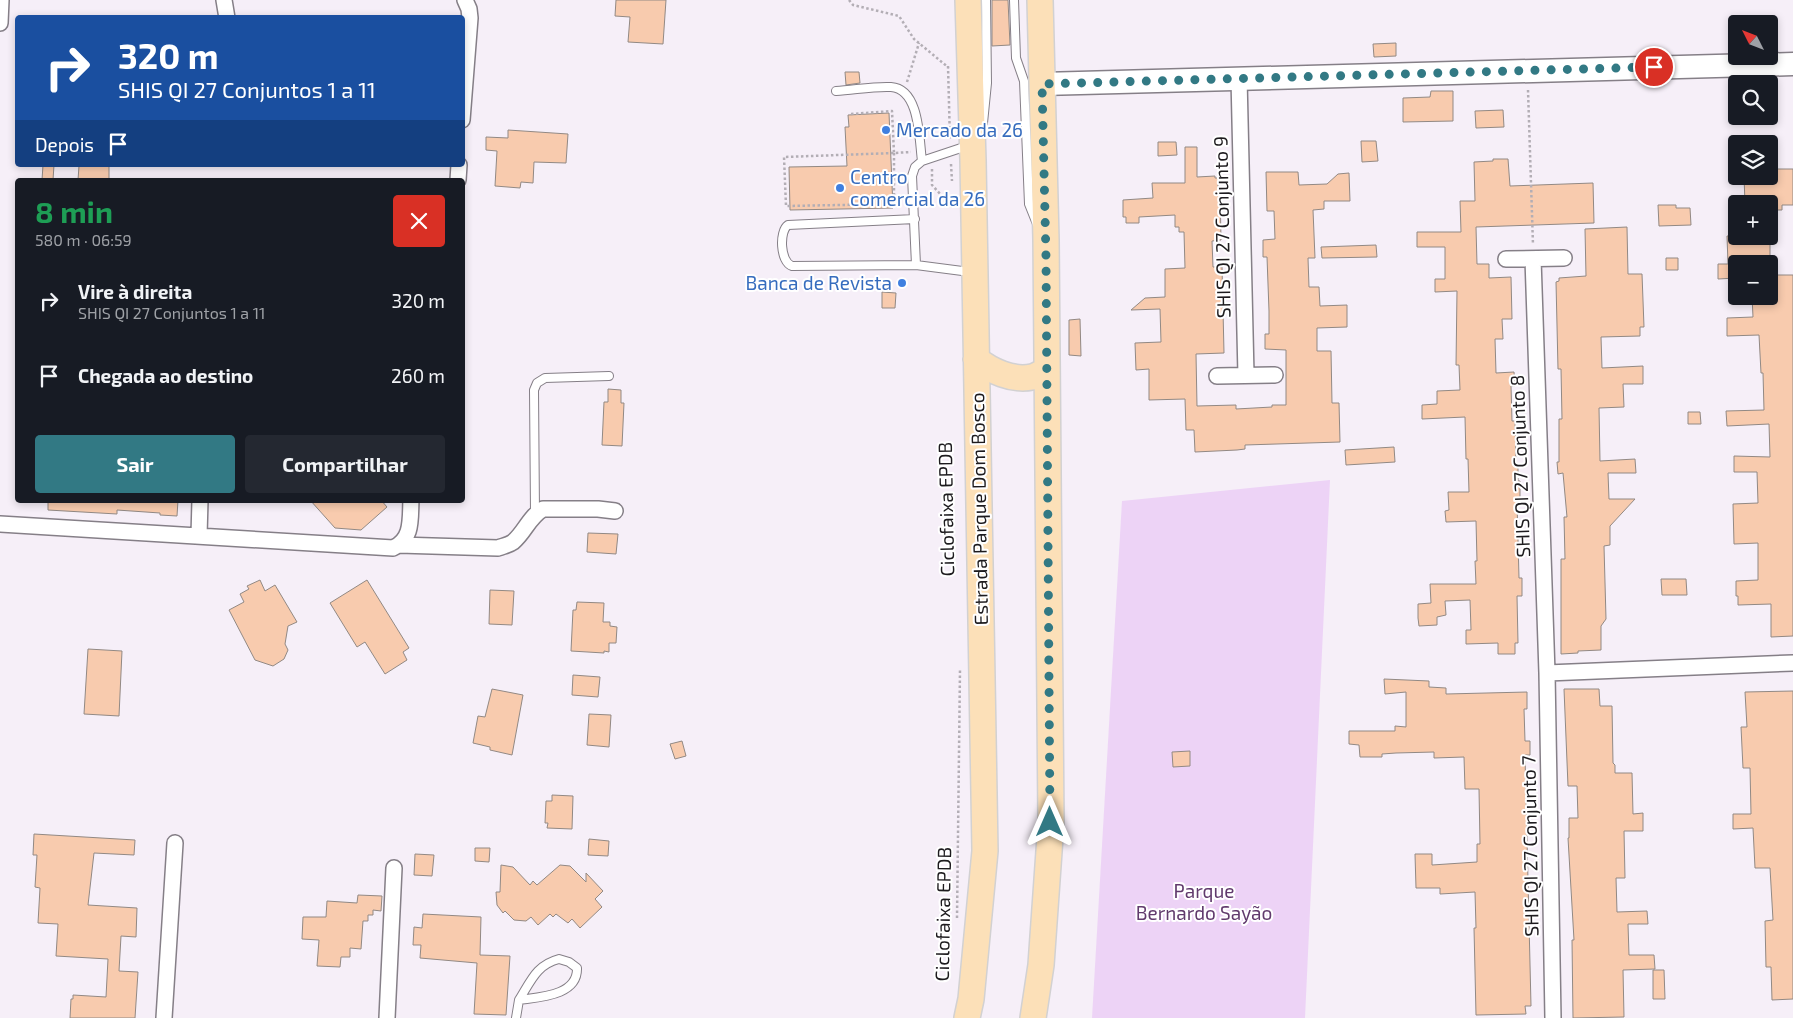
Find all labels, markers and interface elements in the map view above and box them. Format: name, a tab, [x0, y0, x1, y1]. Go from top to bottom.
north arrow	[1728, 15, 1778, 65]
map controls	[1728, 15, 1778, 305]
text: 320 m	[118, 34, 219, 76]
icon: right	[35, 35, 100, 100]
pin	[1633, 46, 1675, 88]
icon: arrive	[1640, 53, 1668, 81]
button: search	[1728, 75, 1778, 125]
text: SHIS QI 27 Conjuntos 1 a 11	[118, 76, 376, 102]
place label: Mercado da 26	[896, 118, 1023, 141]
marker: Mercado da 26	[880, 124, 892, 136]
icon: arrive	[104, 130, 132, 158]
text: Depois	[35, 133, 94, 156]
button: layers	[1728, 135, 1778, 185]
street label: SHIS QI 27 Conjunto 9	[1208, 136, 1235, 318]
place label: Centro comercial da 26	[850, 165, 985, 210]
marker: Centro comercial da 26	[834, 182, 846, 194]
text: 8 min	[35, 193, 113, 229]
button: close	[393, 195, 445, 247]
button: +	[1728, 195, 1778, 245]
text: 580 m · 06:59	[35, 230, 132, 249]
button: −	[1728, 255, 1778, 305]
place label: Banca de Revista	[746, 271, 892, 294]
marker: Banca de Revista	[896, 277, 908, 289]
text: Vire à direita	[78, 280, 192, 303]
icon: right	[35, 287, 63, 315]
text: 320 m	[391, 289, 445, 312]
text: SHIS QI 27 Conjuntos 1 a 11	[78, 303, 265, 322]
icon: arrive	[35, 362, 63, 390]
text: Chegada ao destino	[78, 364, 253, 387]
text: 260 m	[391, 364, 445, 387]
street label: SHIS QI 27 Conjunto 8	[1505, 374, 1534, 558]
street label: Estrada Parque Dom Bosco	[965, 392, 992, 626]
button: Sair	[35, 435, 235, 493]
button: Compartilhar	[245, 435, 445, 493]
street label: Ciclofaixa EPDB	[933, 442, 958, 576]
street label: SHIS QI 27 Conjunto 7	[1516, 755, 1543, 937]
position arrow	[1023, 795, 1075, 847]
street label: Ciclofaixa EPDB	[930, 847, 955, 981]
park label: Parque Bernardo Sayão	[1136, 879, 1272, 924]

